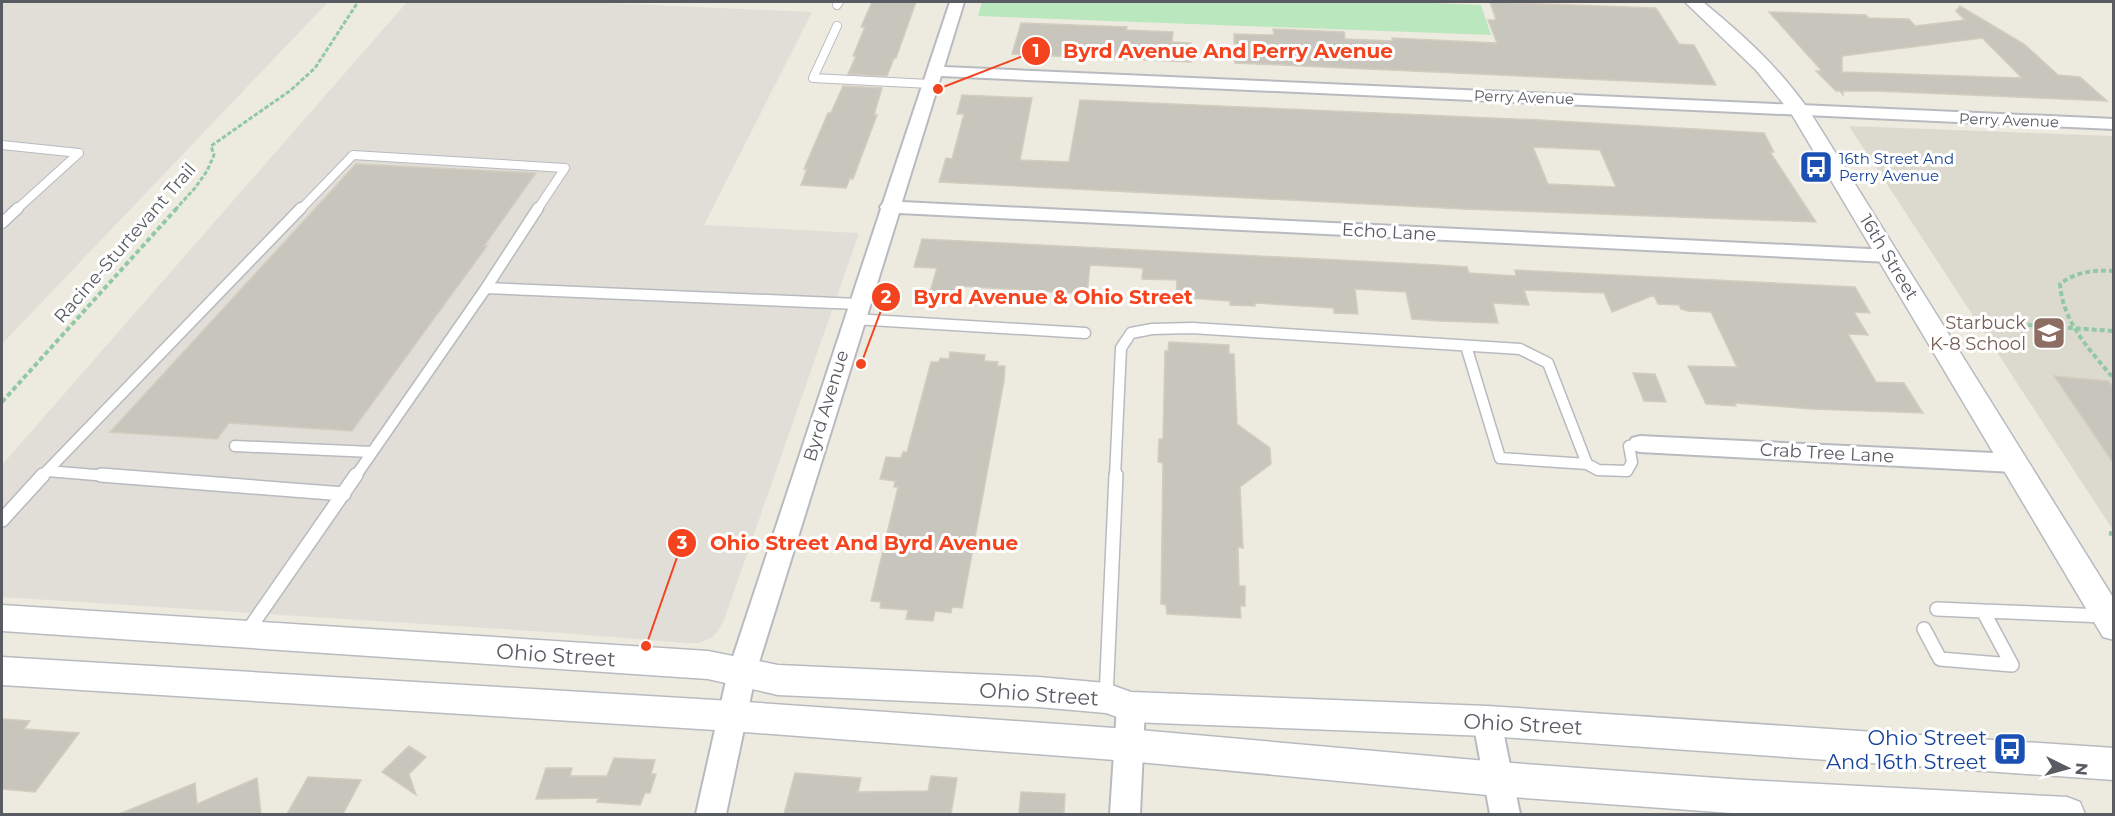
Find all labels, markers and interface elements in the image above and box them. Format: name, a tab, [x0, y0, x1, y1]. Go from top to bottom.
callout: Byrd Avenue And Perry Avenue	[1021, 32, 1405, 70]
text: Byrd Avenue And Perry Avenue	[1063, 39, 1393, 63]
text: 1	[1032, 40, 1040, 62]
street label: Perry Avenue	[1474, 86, 1574, 108]
street label: Perry Avenue	[1959, 109, 2059, 131]
bus stop icon: 16th Street And Perry Avenue	[1798, 149, 1834, 185]
place label: 16th Street And Perry Avenue	[1839, 149, 1954, 185]
street label: Racine-Sturtevant Trail	[49, 158, 201, 328]
street label: 16th Street	[1855, 210, 1923, 304]
street label: Echo Lane	[1341, 219, 1437, 245]
callout: Byrd Avenue & Ohio Street	[871, 278, 1205, 316]
text: Byrd Avenue & Ohio Street	[913, 285, 1193, 309]
text: 2	[881, 286, 892, 308]
place label: Starbuck K-8 School	[1930, 312, 2026, 355]
school or university icon: Starbuck K-8 School	[2031, 315, 2067, 351]
street label: Byrd Avenue	[799, 348, 853, 464]
street label: Crab Tree Lane	[1759, 438, 1895, 468]
callout: Ohio Street And Byrd Avenue	[667, 524, 1030, 562]
text: Ohio Street And Byrd Avenue	[710, 531, 1018, 555]
text: 3	[676, 532, 688, 554]
street label: Ohio Street	[495, 638, 617, 672]
street label: Ohio Street	[978, 677, 1100, 711]
street label: Ohio Street	[1463, 708, 1583, 740]
place label: Ohio Street And 16th Street	[1826, 725, 1987, 774]
bus stop icon: Ohio Street And 16th Street	[1992, 731, 2028, 767]
north arrow	[2037, 738, 2097, 798]
text: N	[2071, 762, 2091, 777]

